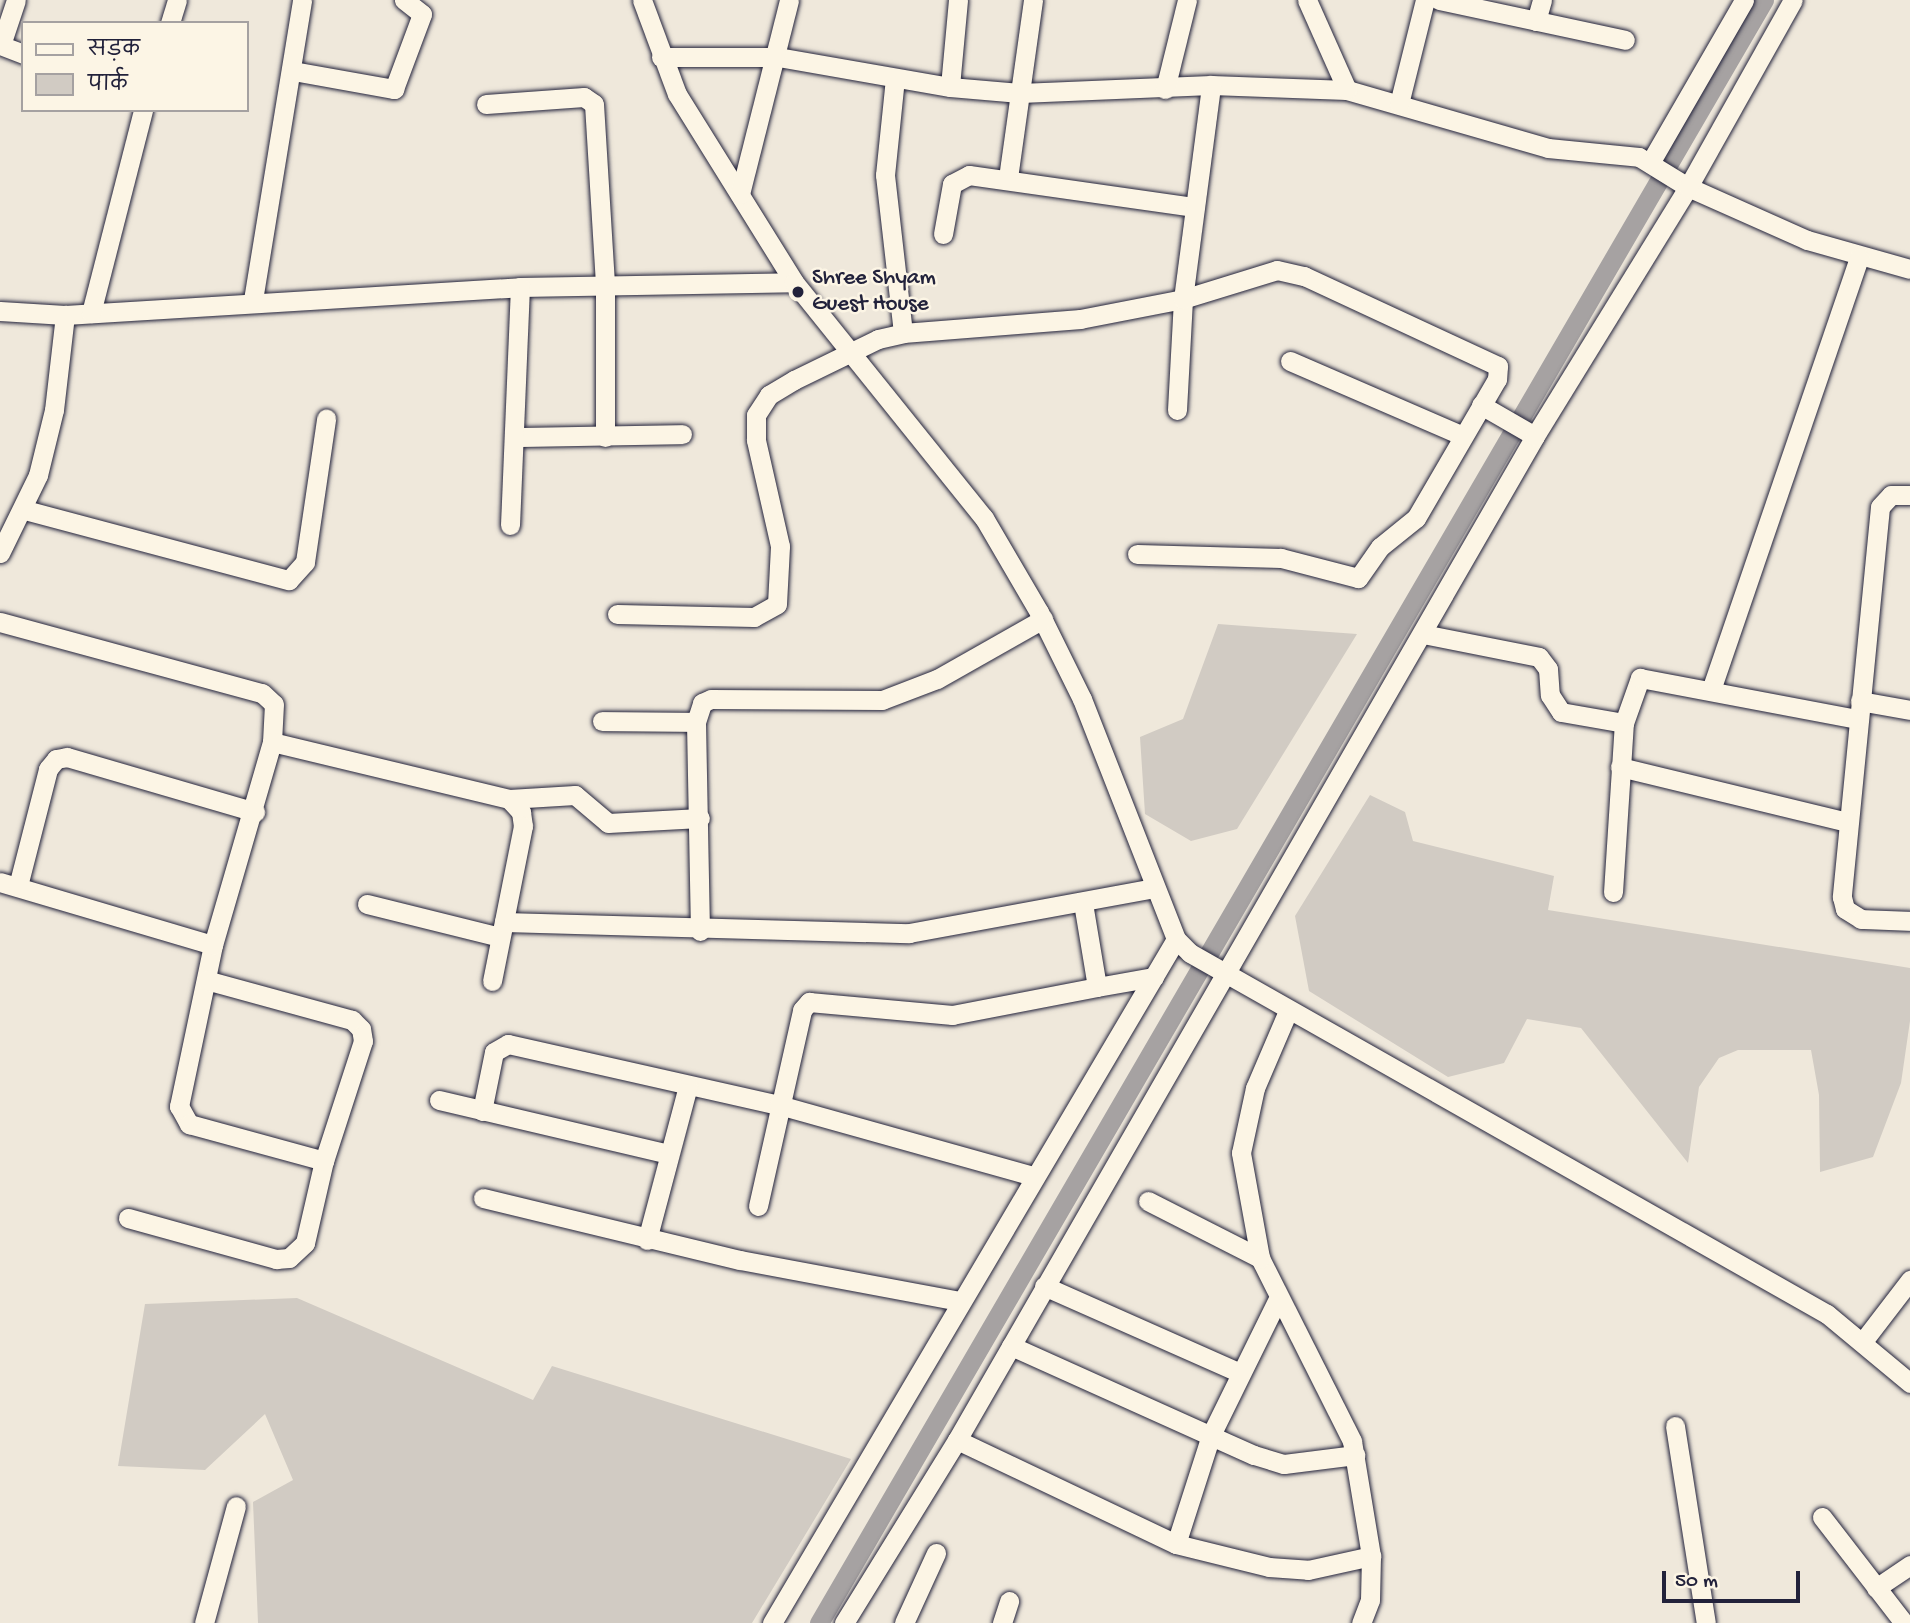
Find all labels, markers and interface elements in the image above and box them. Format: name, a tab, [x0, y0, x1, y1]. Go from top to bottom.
legend	[21, 21, 248, 112]
text: सड़क	[88, 39, 140, 64]
text: पार्क	[88, 74, 128, 99]
place label: Shree Shyam Guest House	[812, 265, 936, 319]
marker: Shree Shyam Guest House	[790, 284, 806, 300]
scale bar	[1665, 1556, 1803, 1600]
text: 50 m	[1675, 1570, 1718, 1595]

